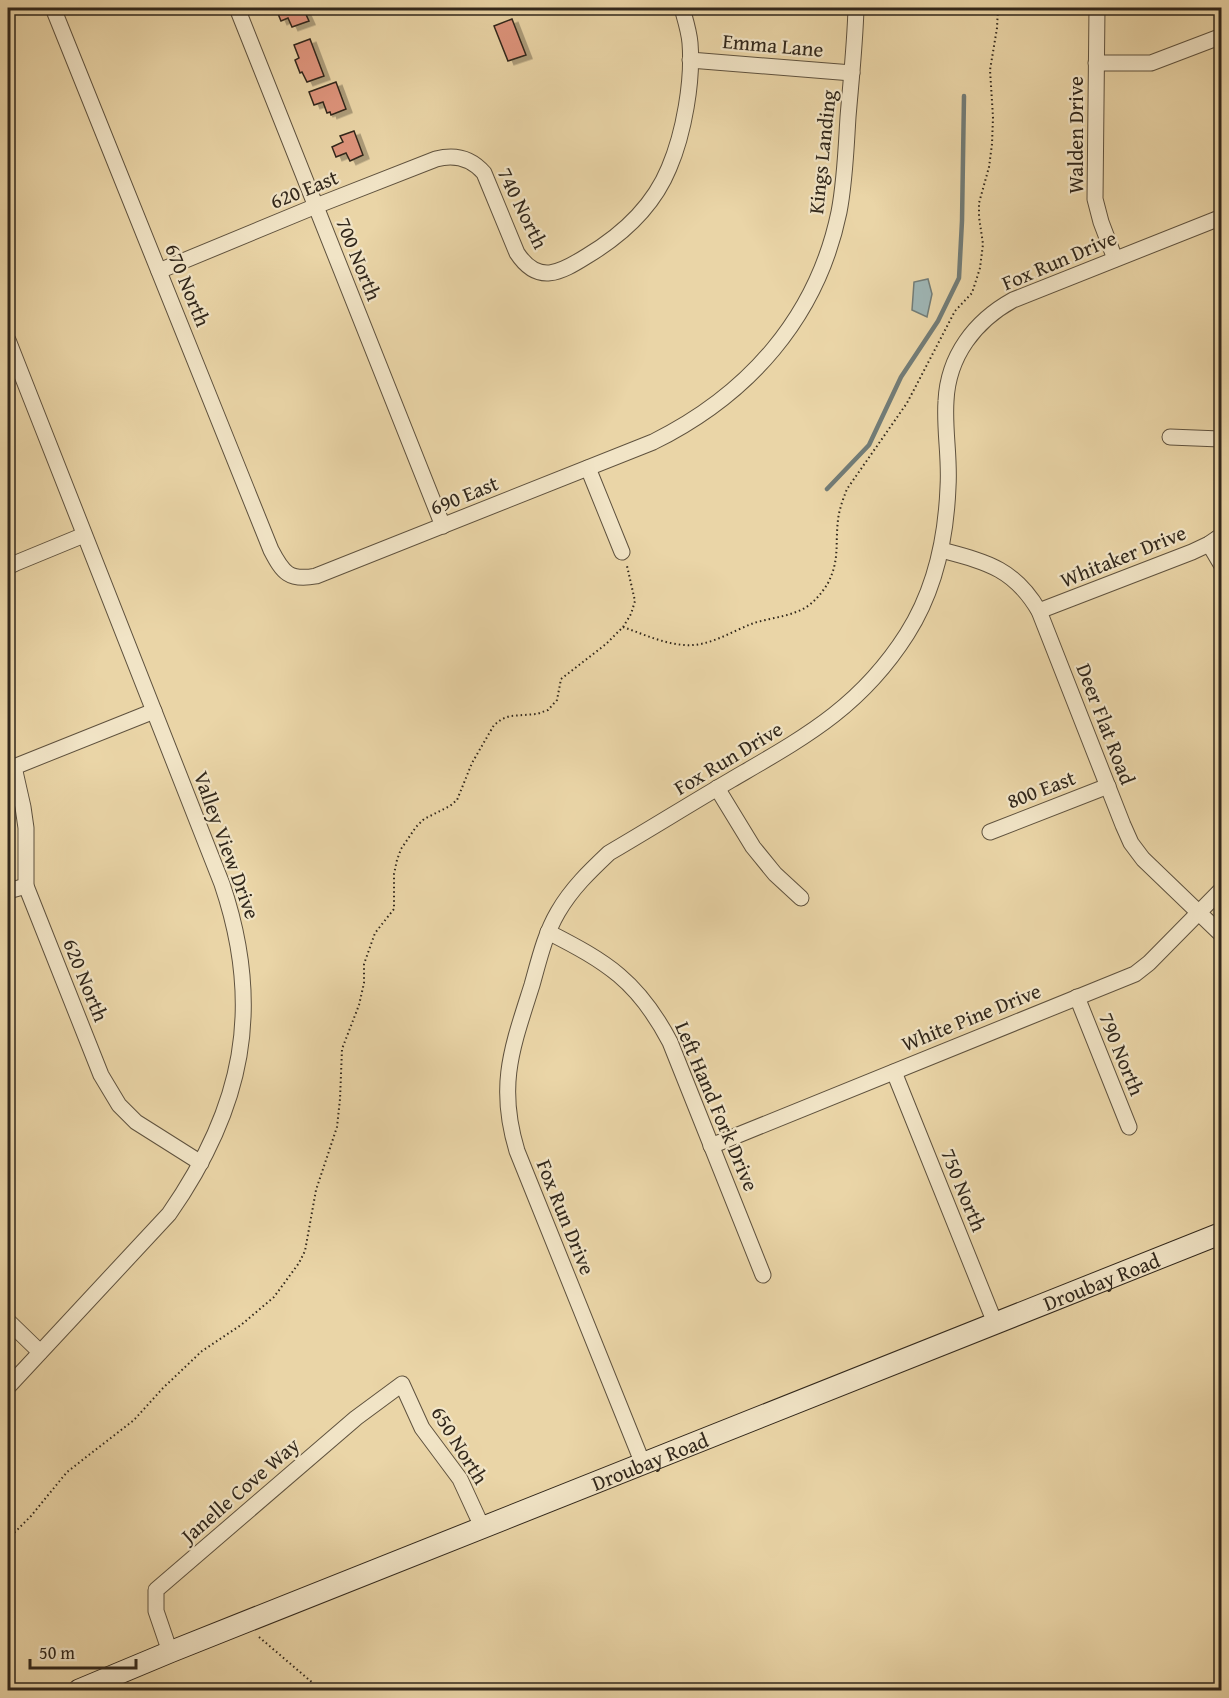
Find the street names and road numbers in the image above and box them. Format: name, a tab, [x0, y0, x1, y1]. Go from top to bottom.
street label: Emma Lane	[721, 25, 825, 65]
street label: Walden Drive	[1060, 76, 1091, 194]
street label: Kings Landing	[800, 88, 844, 216]
street label: 620 East	[265, 161, 343, 217]
street label: 740 North	[490, 162, 556, 254]
street label: 700 North	[328, 213, 390, 305]
street label: Fox Run Drive	[997, 222, 1121, 298]
street label: 670 North	[157, 239, 219, 331]
street label: 690 East	[425, 467, 503, 523]
street label: Whitaker Drive	[1055, 517, 1191, 595]
street label: Deer Flat Road	[1069, 659, 1144, 790]
street label: Fox Run Drive	[668, 713, 788, 803]
street label: 800 East	[1002, 762, 1080, 816]
street label: Valley View Drive	[186, 767, 268, 923]
street label: 620 North	[55, 934, 117, 1026]
street label: White Pine Drive	[897, 975, 1046, 1059]
street label: 790 North	[1091, 1008, 1153, 1100]
street label: Left Hand Fork Drive	[667, 1016, 767, 1196]
street label: 750 North	[933, 1144, 995, 1236]
street label: Fox Run Drive	[529, 1155, 603, 1280]
street label: Droubay Road	[1038, 1244, 1165, 1318]
street label: 650 North	[424, 1400, 496, 1490]
street label: Droubay Road	[587, 1423, 713, 1498]
street label: Janelle Cove Way	[172, 1429, 306, 1552]

